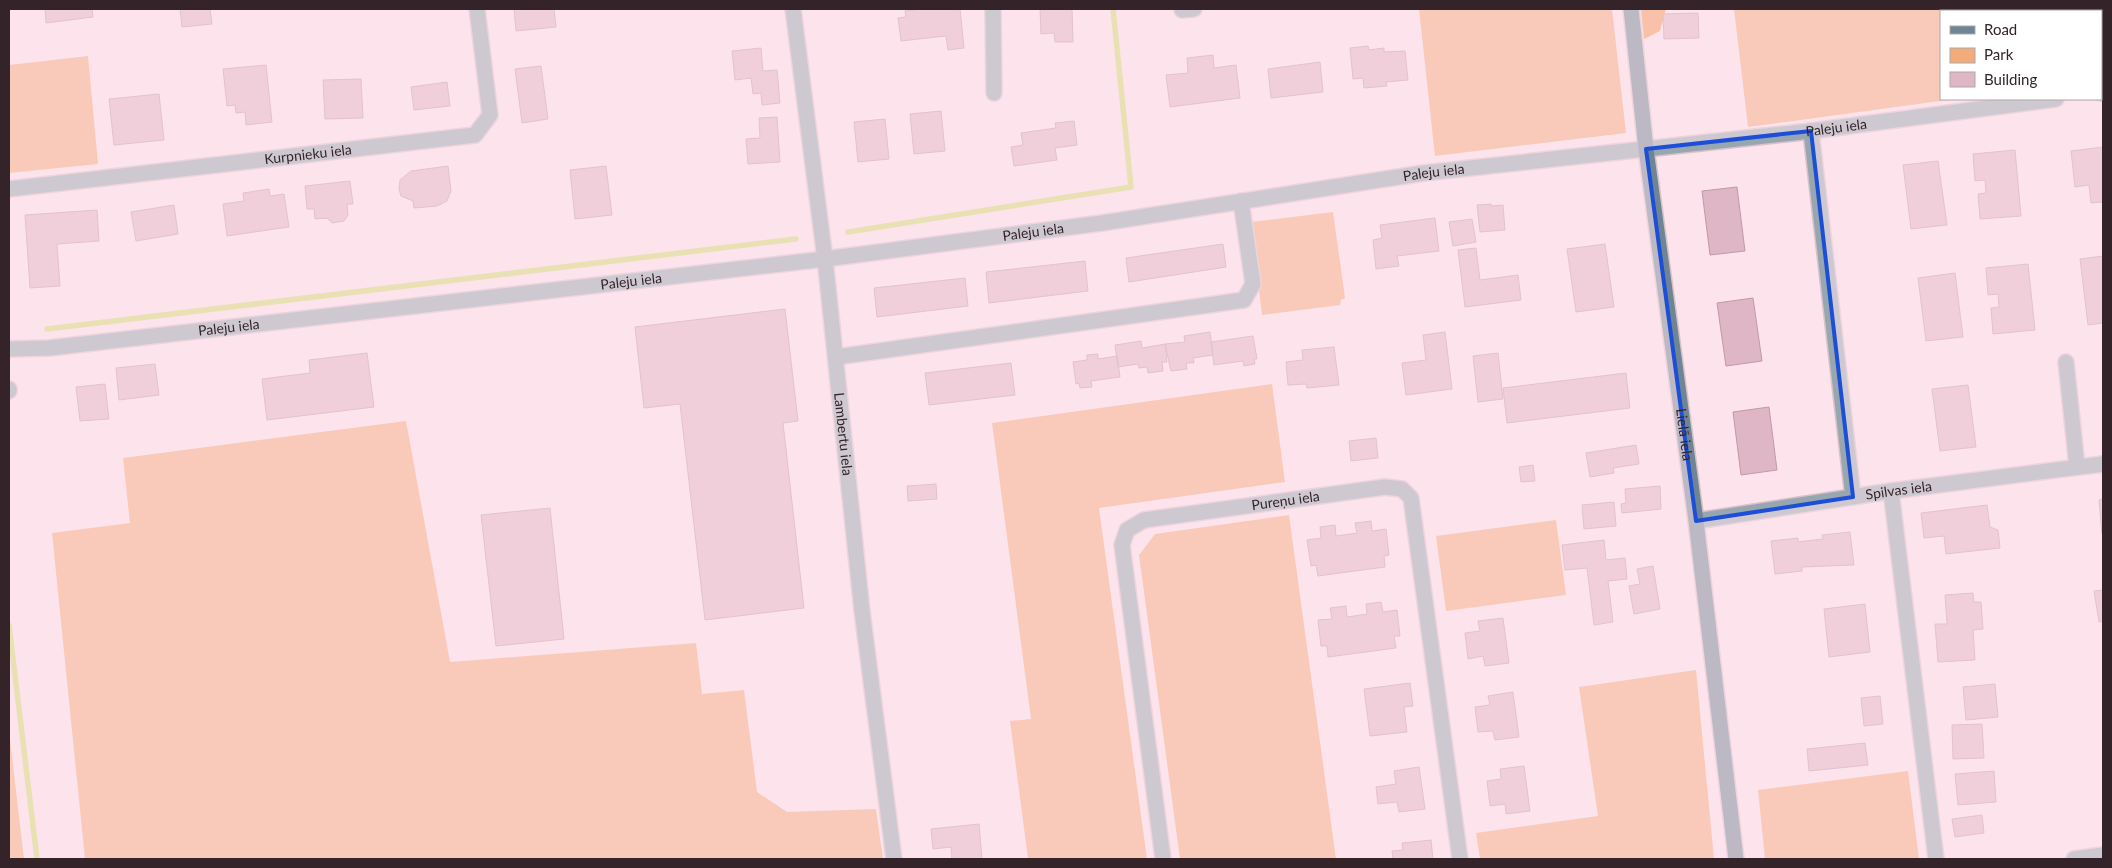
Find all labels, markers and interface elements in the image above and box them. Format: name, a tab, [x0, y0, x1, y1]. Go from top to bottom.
legend	[1940, 10, 2102, 100]
text: Road	[1984, 20, 2017, 38]
text: Park	[1984, 45, 2014, 63]
text: Building	[1984, 70, 2037, 88]
street label: Paleju iela	[1805, 115, 1868, 140]
street label: Kurpnieku iela	[263, 140, 353, 167]
street label: Paleju iela	[1402, 160, 1465, 184]
street label: Paleju iela	[1001, 219, 1065, 244]
street label: Paleju iela	[599, 269, 663, 293]
street label: Paleju iela	[197, 315, 260, 339]
street label: Lambertu iela	[831, 392, 857, 476]
street label: Lielā iela	[1673, 407, 1697, 462]
street label: Spilvas iela	[1864, 477, 1933, 503]
street label: Pureņu iela	[1250, 487, 1321, 513]

